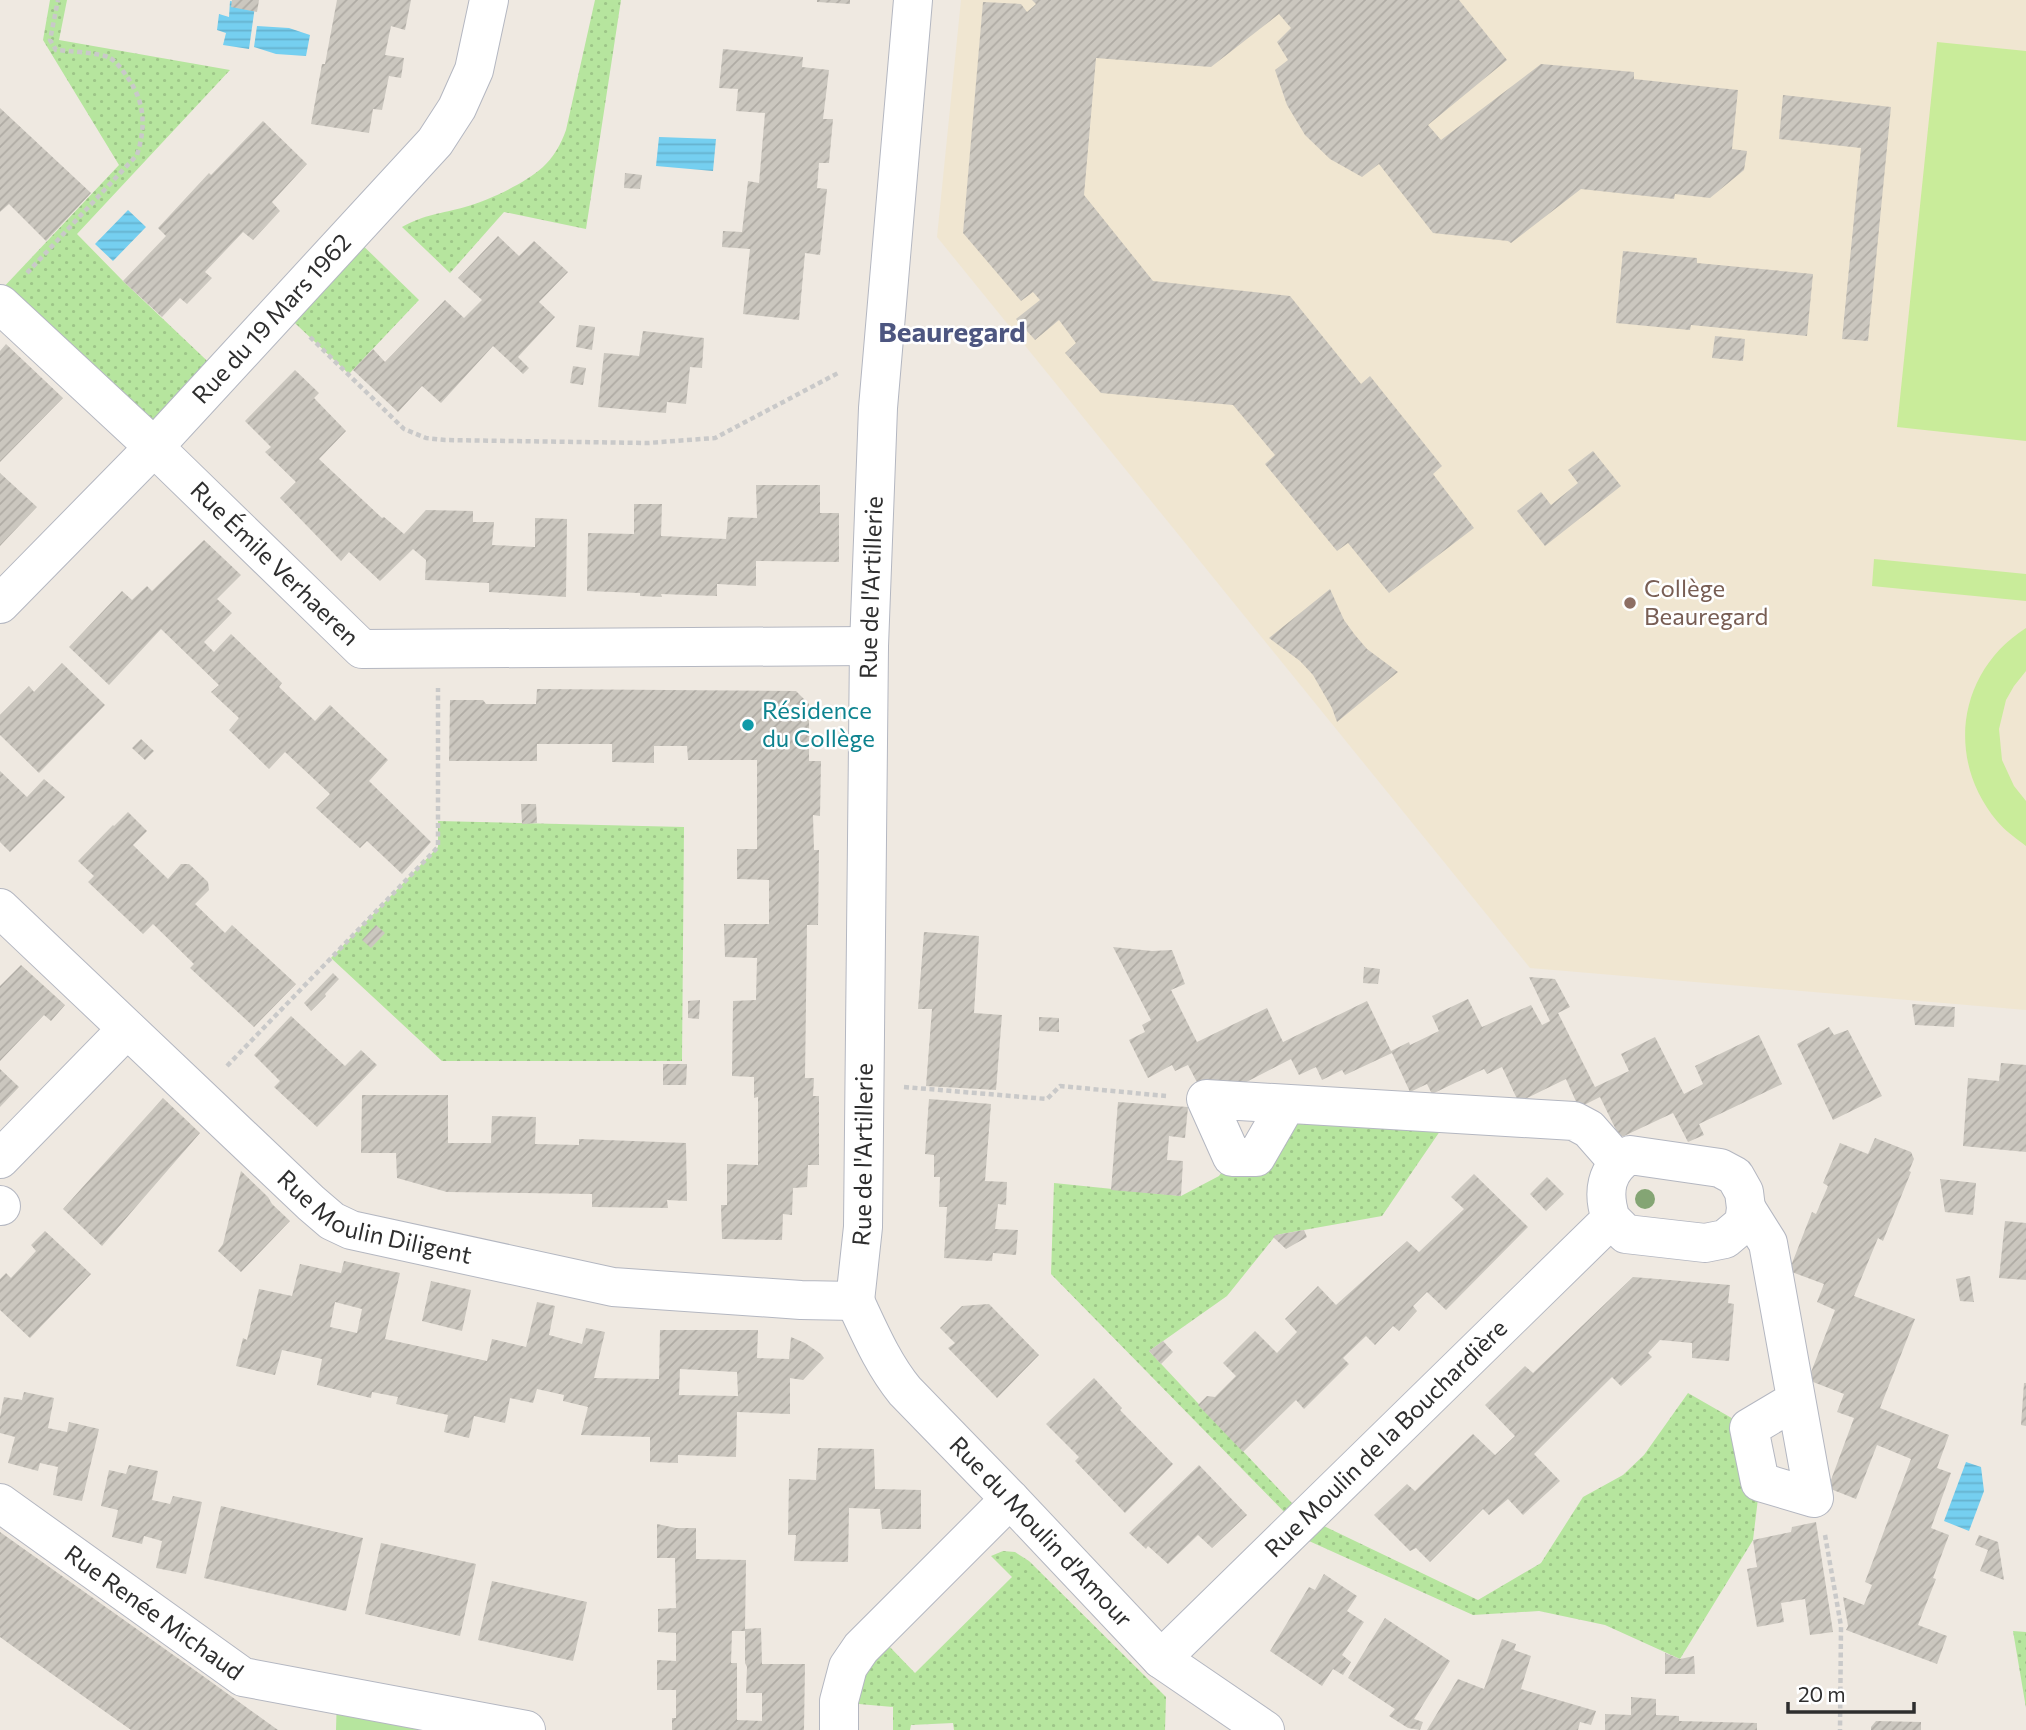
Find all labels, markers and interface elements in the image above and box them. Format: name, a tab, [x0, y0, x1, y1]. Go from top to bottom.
street label: Rue du 19 Mars 1962	[185, 227, 356, 409]
district label: Beauregard	[878, 314, 1026, 348]
street label: Rue Émile Verhaeren	[185, 475, 366, 651]
street label: Rue de l'Artillerie	[853, 495, 888, 679]
place label: Collège Beauregard	[1644, 573, 1768, 630]
marker: Collège Beauregard	[1622, 595, 1638, 611]
place label: Résidence du Collège	[762, 695, 875, 752]
marker: Résidence du Collège	[740, 717, 756, 733]
street label: Rue de l'Artillerie	[845, 1063, 878, 1247]
street label: Rue Moulin Diligent	[272, 1163, 475, 1269]
street label: Rue Moulin de la Bouchardière	[1258, 1313, 1512, 1563]
street label: Rue du Moulin d'Amour	[944, 1430, 1139, 1633]
street label: Rue Renée Michaud	[60, 1538, 250, 1686]
scale bar	[1788, 1670, 1914, 1714]
text: 20 m	[1798, 1681, 1846, 1706]

